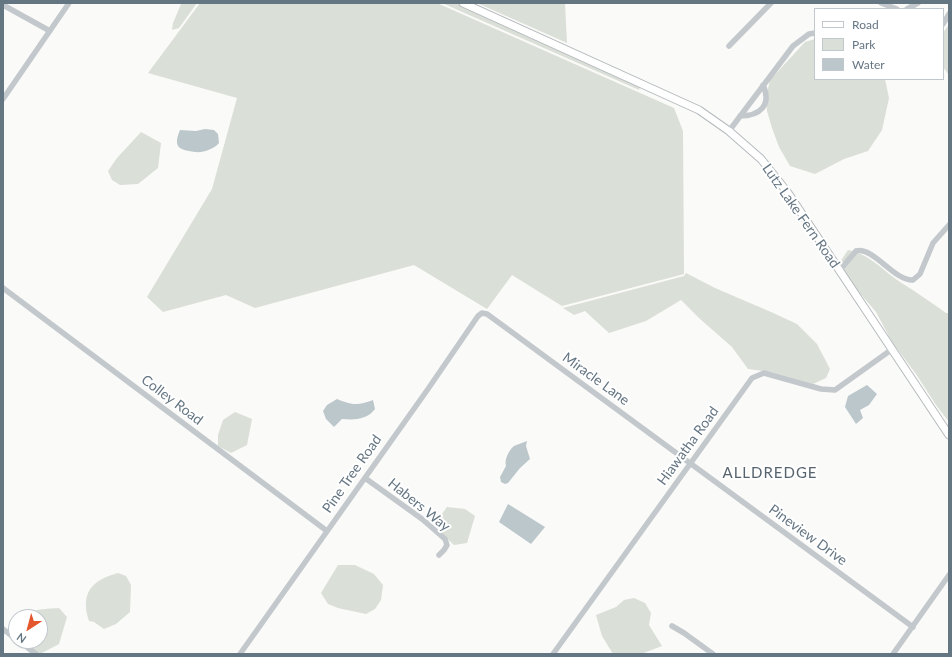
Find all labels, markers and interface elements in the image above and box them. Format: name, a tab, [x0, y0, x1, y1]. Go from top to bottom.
legend	[814, 8, 944, 80]
text: Road	[852, 17, 879, 32]
text: Park	[852, 37, 875, 52]
text: Water	[852, 57, 885, 72]
street label: Lutz Lake Fern Road	[759, 161, 843, 271]
street label: Miracle Lane	[559, 349, 633, 409]
street label: Colley Road	[138, 371, 206, 429]
street label: Hiawatha Road	[654, 403, 722, 489]
street label: Pine Tree Road	[319, 432, 385, 516]
district label: ALLDREDGE	[722, 464, 818, 482]
street label: Habers Way	[385, 475, 453, 535]
street label: Pineview Drive	[766, 501, 850, 569]
north arrow	[8, 609, 48, 649]
text: N	[14, 631, 28, 646]

